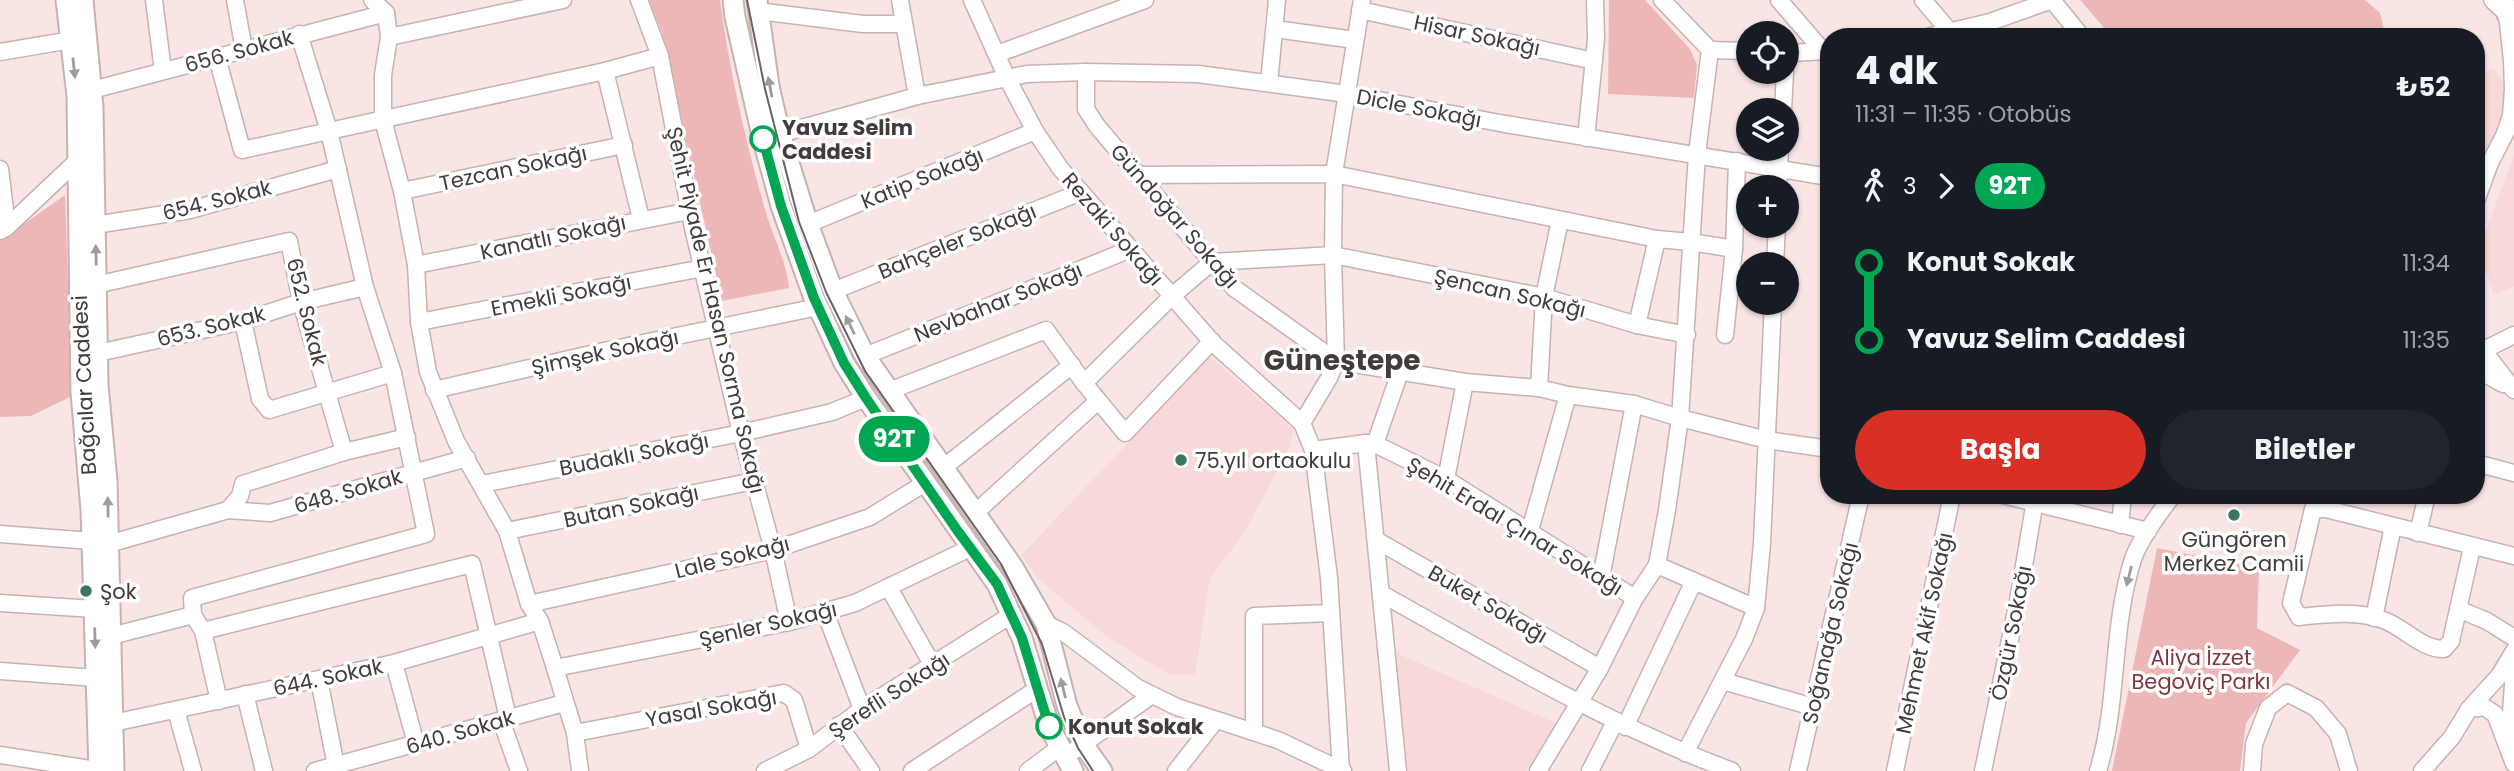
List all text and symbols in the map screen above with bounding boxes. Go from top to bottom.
street label: Hisar Sokağı [1411,7,1543,63]
map controls [1736,21,1799,315]
button: locate [1736,21,1799,84]
street label: 656. Sokak [181,23,297,79]
text: 4 dk [1855,44,1938,97]
one-way arrow [69,57,80,79]
text: ₺52 [2397,69,2450,105]
one-way arrow [764,76,775,98]
street label: Dicle Sokağı [1354,82,1484,134]
button: layers [1736,98,1799,161]
text: 11:31 – 11:35 · Otobüs [1855,98,2072,130]
place label: Yavuz Selim Caddesi [782,113,913,166]
street label: Şehit Piyade Er Hasan Sorma Sokağı [660,124,772,496]
marker: Yavuz Selim Caddesi [750,126,776,152]
street label: Gündoğar Sokağı [1104,137,1246,295]
street label: Tezcan Sokağı [437,138,589,198]
street label: Katip Sokağı [857,140,987,216]
street label: Rezaki Sokağı [1056,166,1170,292]
icon: walk [1855,167,1893,205]
icon: forward [1927,167,1965,205]
text: 92T [1989,169,2031,202]
text: 3 [1903,170,1917,202]
street label: 654. Sokak [159,172,275,228]
button: + [1736,175,1799,238]
street label: Bahçeler Sokağı [874,196,1040,286]
street label: Kanatlı Sokağı [478,207,628,267]
one-way arrow [90,244,102,266]
text: Konut Sokak [1907,244,2075,280]
text: 11:34 [2402,247,2450,279]
button: − [1736,252,1799,315]
street label: 652. Sokak [280,255,334,369]
street label: Nevbahar Sokağı [910,255,1086,349]
street label: Şencan Sokağı [1431,261,1589,325]
street label: Emekli Sokağı [488,267,634,323]
street label: Bağcılar Caddesi [65,294,103,476]
street label: 653. Sokak [154,299,268,353]
one-way arrow [845,315,856,335]
text: Yavuz Selim Caddesi [1907,321,2186,357]
street label: Şimşek Sokağı [529,322,681,382]
text: 11:35 [2402,324,2450,356]
district label: Güneştepe [1264,341,1420,380]
button: Başla [1855,410,2146,490]
button: Biletler [2160,410,2450,490]
line badge: 92T [854,416,934,462]
text: 92T [873,422,915,455]
street label: Budaklı Sokağı [557,425,711,483]
place label: 75.yıl ortaokulu [1195,446,1351,475]
street label: Şehit Erdal Çınar Sokağı [1401,450,1629,602]
marker: 75.yıl ortaokulu [1173,452,1189,468]
street label: 648. Sokak [290,462,406,520]
street label: Butan Sokağı [561,478,701,534]
one-way arrow [102,496,113,518]
marker: Güngören Merkez Camii [2226,507,2242,523]
place label: Güngören Merkez Camii [2164,525,2304,578]
street label: Lale Sokağı [672,529,792,585]
street label: Mehmet Akif Sokağı [1888,530,1960,736]
street label: Soğanağa Sokağı [1795,539,1865,727]
street label: Buket Sokağı [1423,558,1553,650]
street label: Özgür Sokağı [1984,563,2038,703]
one-way arrow [2123,565,2134,587]
place label: Şok [100,577,137,606]
marker: Şok [78,583,94,599]
street label: Şenler Sokağı [696,594,840,654]
one-way arrow [89,627,100,649]
park label: Aliya İzzet Begoviç Parkı [2132,643,2271,696]
street label: Şerefli Sokağı [823,645,955,745]
street label: 644. Sokak [271,651,386,703]
one-way arrow [1057,677,1067,698]
street label: Yasal Sokağı [643,682,779,734]
street label: 640. Sokak [402,703,518,761]
place label: Konut Sokak [1068,712,1204,741]
marker: Konut Sokak [1036,713,1062,739]

